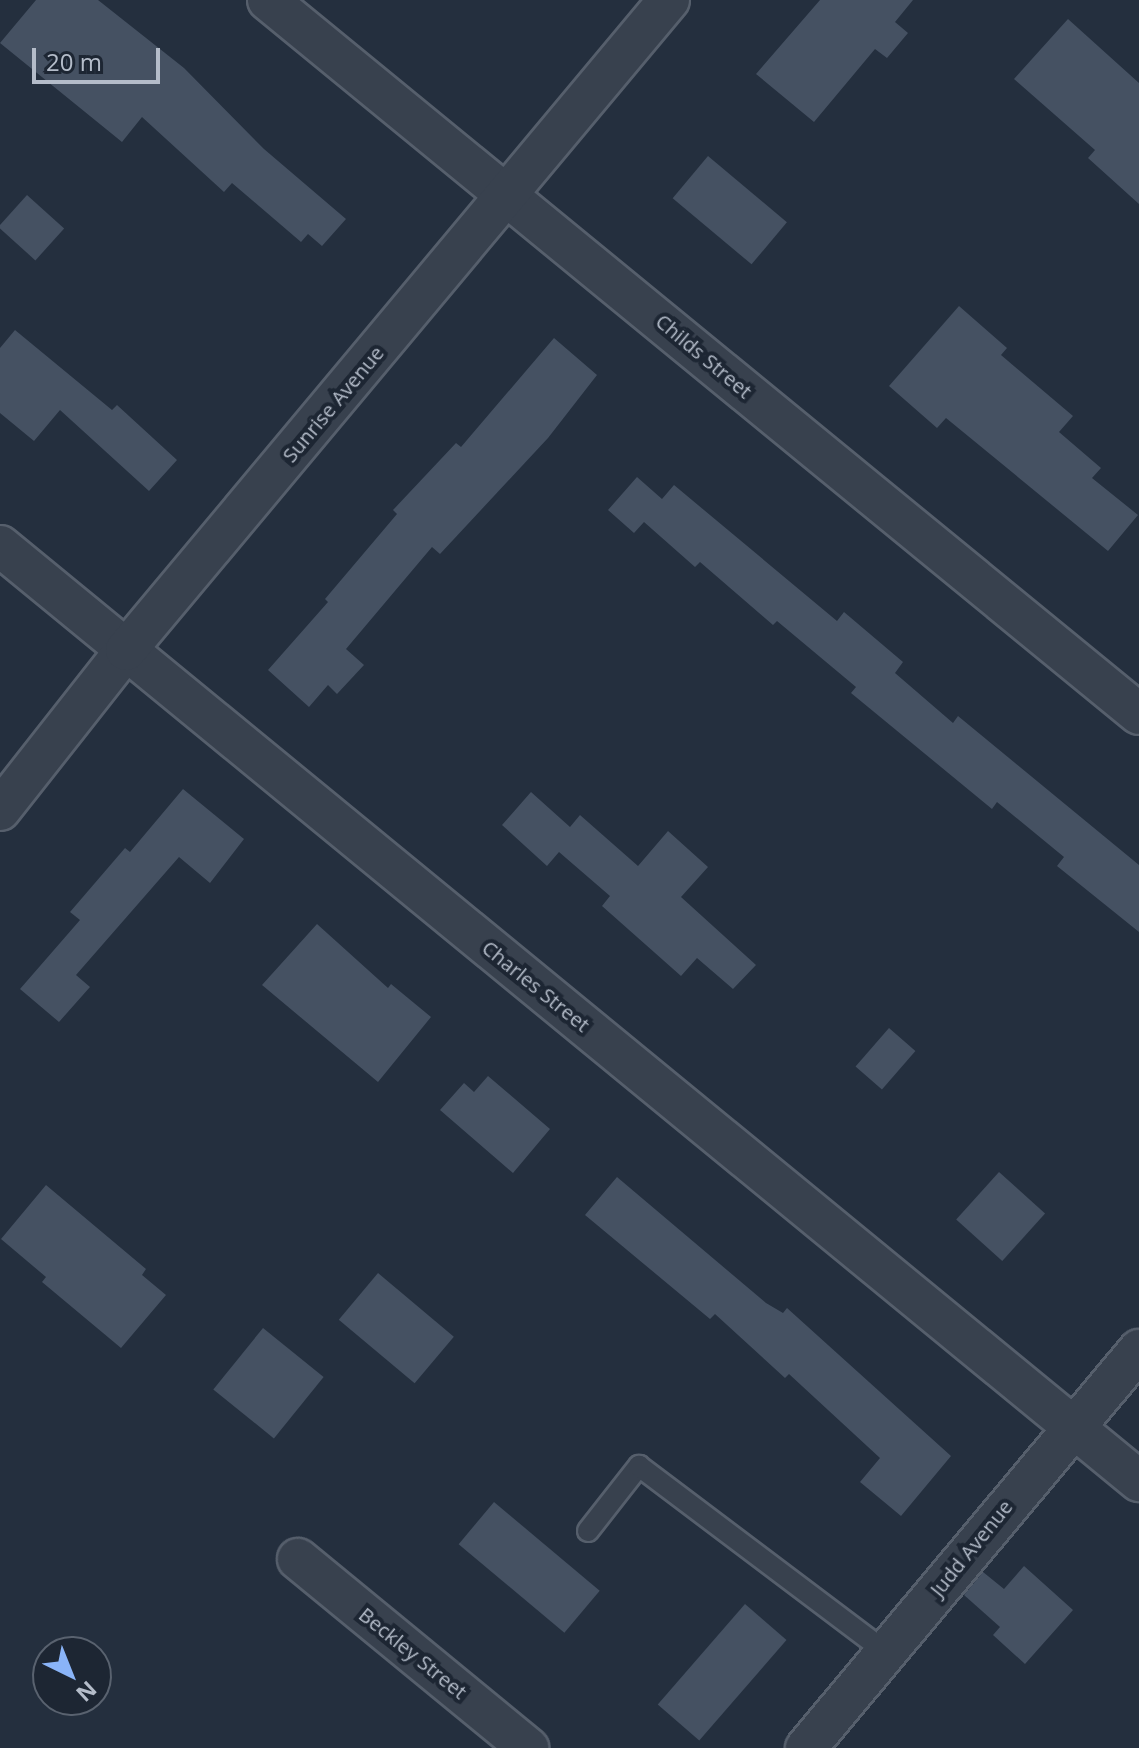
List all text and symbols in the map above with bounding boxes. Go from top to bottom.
scale bar [36,32,164,82]
text: 20 m [46,45,102,78]
street label: Childs Street [651,309,757,403]
street label: Sunrise Avenue [277,341,389,467]
street label: Charles Street [478,935,594,1037]
street label: Judd Avenue [925,1495,1017,1601]
street label: Beckley Street [354,1602,472,1704]
north arrow [32,1636,112,1716]
text: N [70,1675,104,1709]

